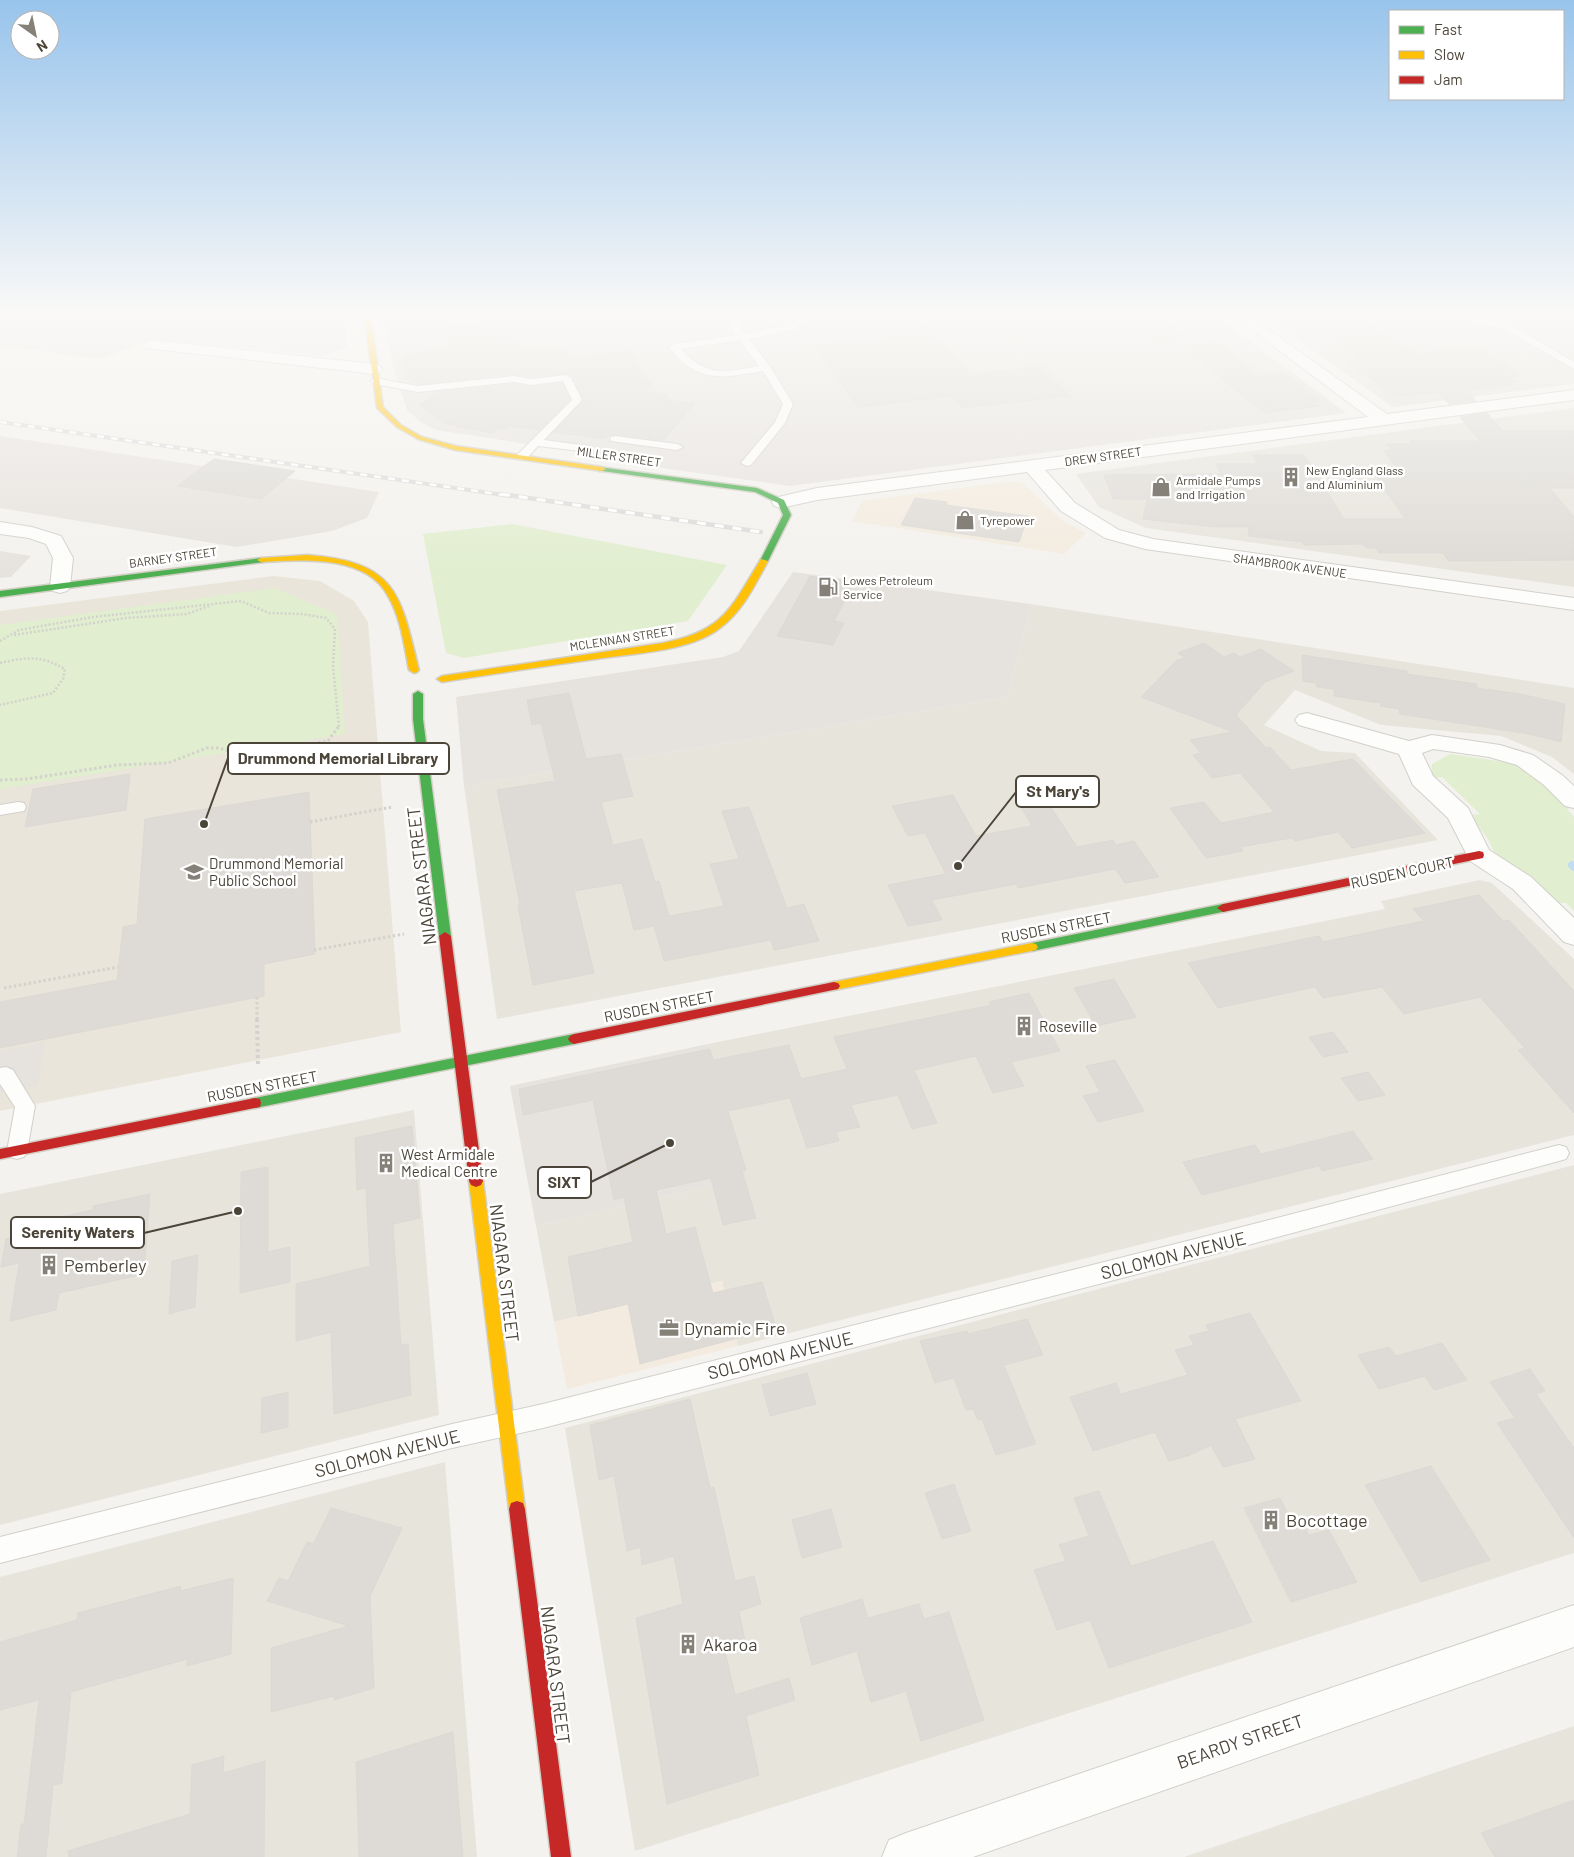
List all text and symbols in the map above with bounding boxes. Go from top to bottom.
north arrow [10,10,60,60]
legend [1389,10,1564,100]
text: Fast [1434,20,1462,38]
text: N [34,37,51,56]
text: Slow [1434,45,1465,63]
text: Jam [1434,70,1463,88]
street label: MILLER STREET [576,443,662,469]
street label: DREW STREET [1064,444,1142,468]
place label: New England Glass and Aluminium [1306,463,1404,491]
building icon: New England Glass and Aluminium [1280,466,1302,488]
place label: Armidale Pumps and Irrigation [1176,473,1261,501]
shop icon: Armidale Pumps and Irrigation [1150,476,1172,498]
shop icon: Tyrepower [954,509,976,531]
place label: Tyrepower [980,513,1035,527]
street label: BARNEY STREET [128,544,218,570]
street label: SHAMBROOK AVENUE [1232,550,1348,580]
place label: Lowes Petroleum Service [843,573,933,601]
fuel station icon: Lowes Petroleum Service [817,576,839,598]
street label: MCLENNAN STREET [569,623,676,653]
callout: Drummond Memorial Library [228,743,449,774]
text: Drummond Memorial Library [238,748,438,767]
callout: St Mary's [1016,776,1099,807]
text: St Mary's [1026,781,1090,800]
street label: NIAGARA STREET [402,806,440,946]
street label: RUSDEN COURT [1349,852,1455,892]
place label: Drummond Memorial Public School [209,854,343,889]
school or university icon: Drummond Memorial Public School [183,861,205,883]
street label: RUSDEN STREET [999,907,1113,947]
street label: RUSDEN STREET [602,986,716,1026]
building icon: Roseville [1013,1015,1035,1037]
place label: Roseville [1039,1017,1097,1035]
street label: RUSDEN STREET [205,1066,319,1106]
place label: West Armidale Medical Centre [401,1145,498,1180]
building icon: West Armidale Medical Centre [375,1152,397,1174]
callout: SIXT [538,1167,591,1198]
text: SIXT [547,1172,581,1191]
street label: NIAGARA STREET [486,1203,524,1343]
callout: Serenity Waters [11,1217,144,1248]
text: Serenity Waters [21,1222,135,1241]
street label: SOLOMON AVENUE [1098,1226,1248,1284]
building icon: Pemberley [38,1254,60,1276]
place label: Pemberley [64,1254,146,1276]
office icon: Dynamic Fire [658,1317,680,1339]
place label: Dynamic Fire [684,1317,786,1339]
street label: SOLOMON AVENUE [705,1326,855,1384]
street label: SOLOMON AVENUE [312,1424,462,1482]
building icon: Bocottage [1260,1509,1282,1531]
place label: Bocottage [1286,1509,1368,1531]
street label: NIAGARA STREET [537,1605,575,1745]
building icon: Akaroa [677,1633,699,1655]
place label: Akaroa [703,1633,757,1655]
street label: BEARDY STREET [1174,1709,1306,1773]

